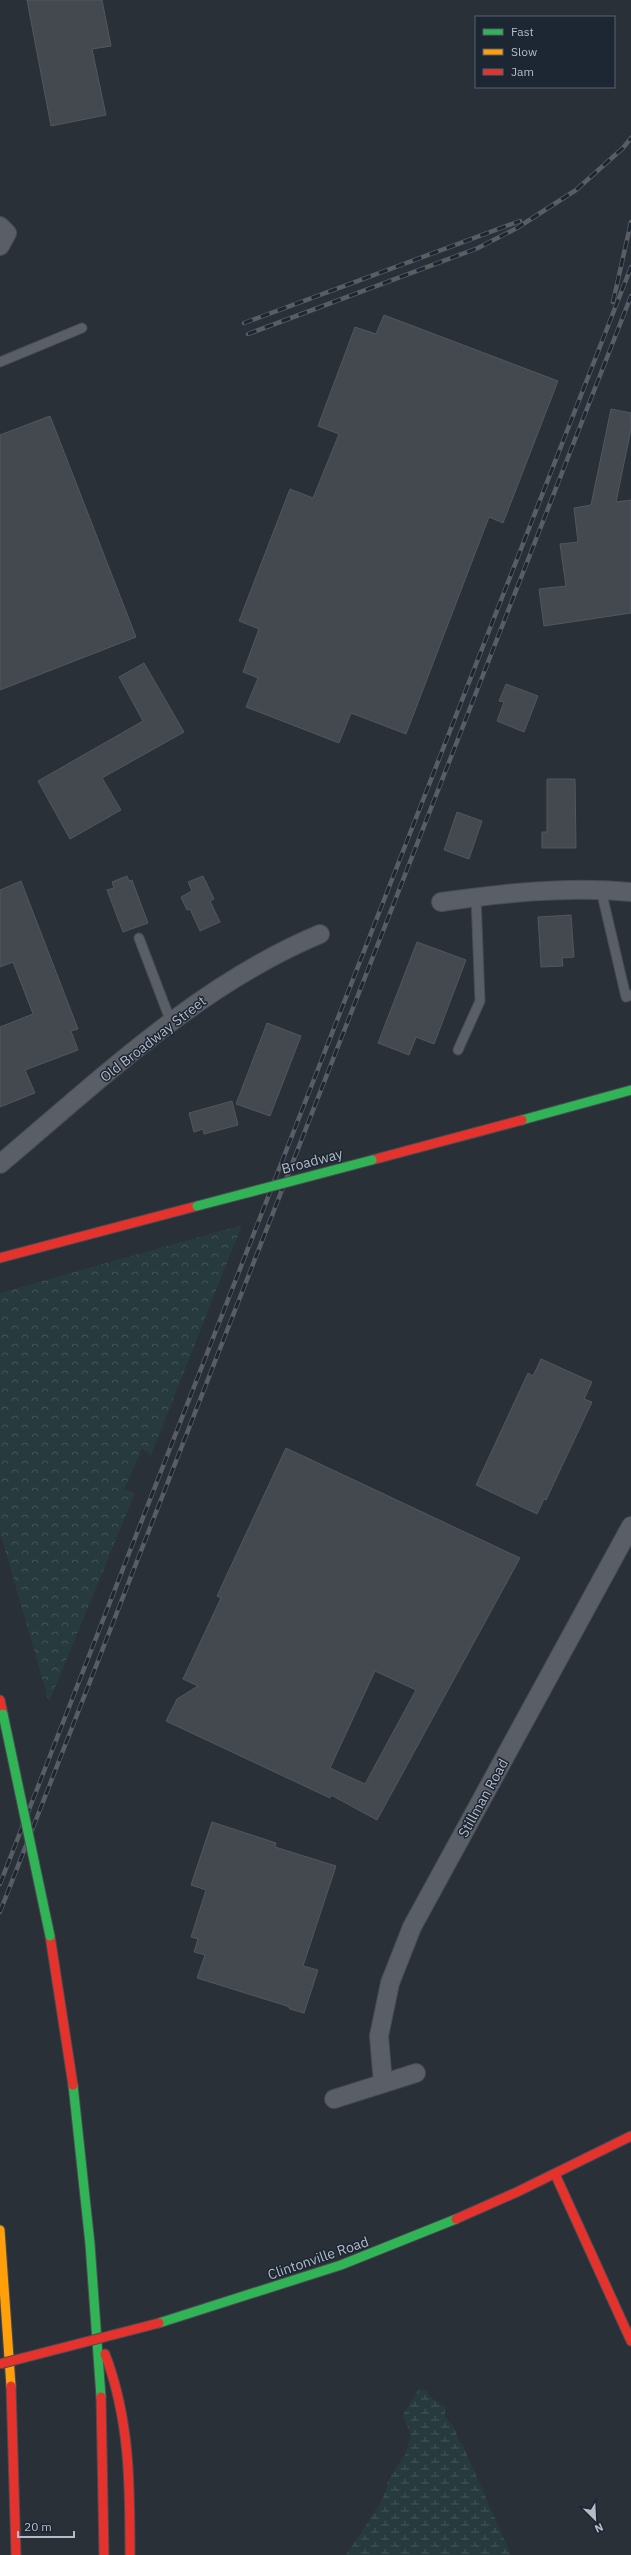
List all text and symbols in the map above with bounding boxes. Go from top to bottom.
legend [475,16,615,88]
text: Fast [511,24,534,39]
text: Slow [511,44,537,59]
text: Jam [511,64,534,79]
street label: Old Broadway Street [96,992,210,1086]
street label: Broadway [279,1144,345,1178]
street label: Stillman Road [454,1755,512,1841]
street label: Clintonville Road [265,2232,371,2284]
north arrow [575,2499,615,2539]
scale bar [18,2513,74,2539]
text: 20 m [24,2519,52,2534]
text: N [593,2520,606,2536]

